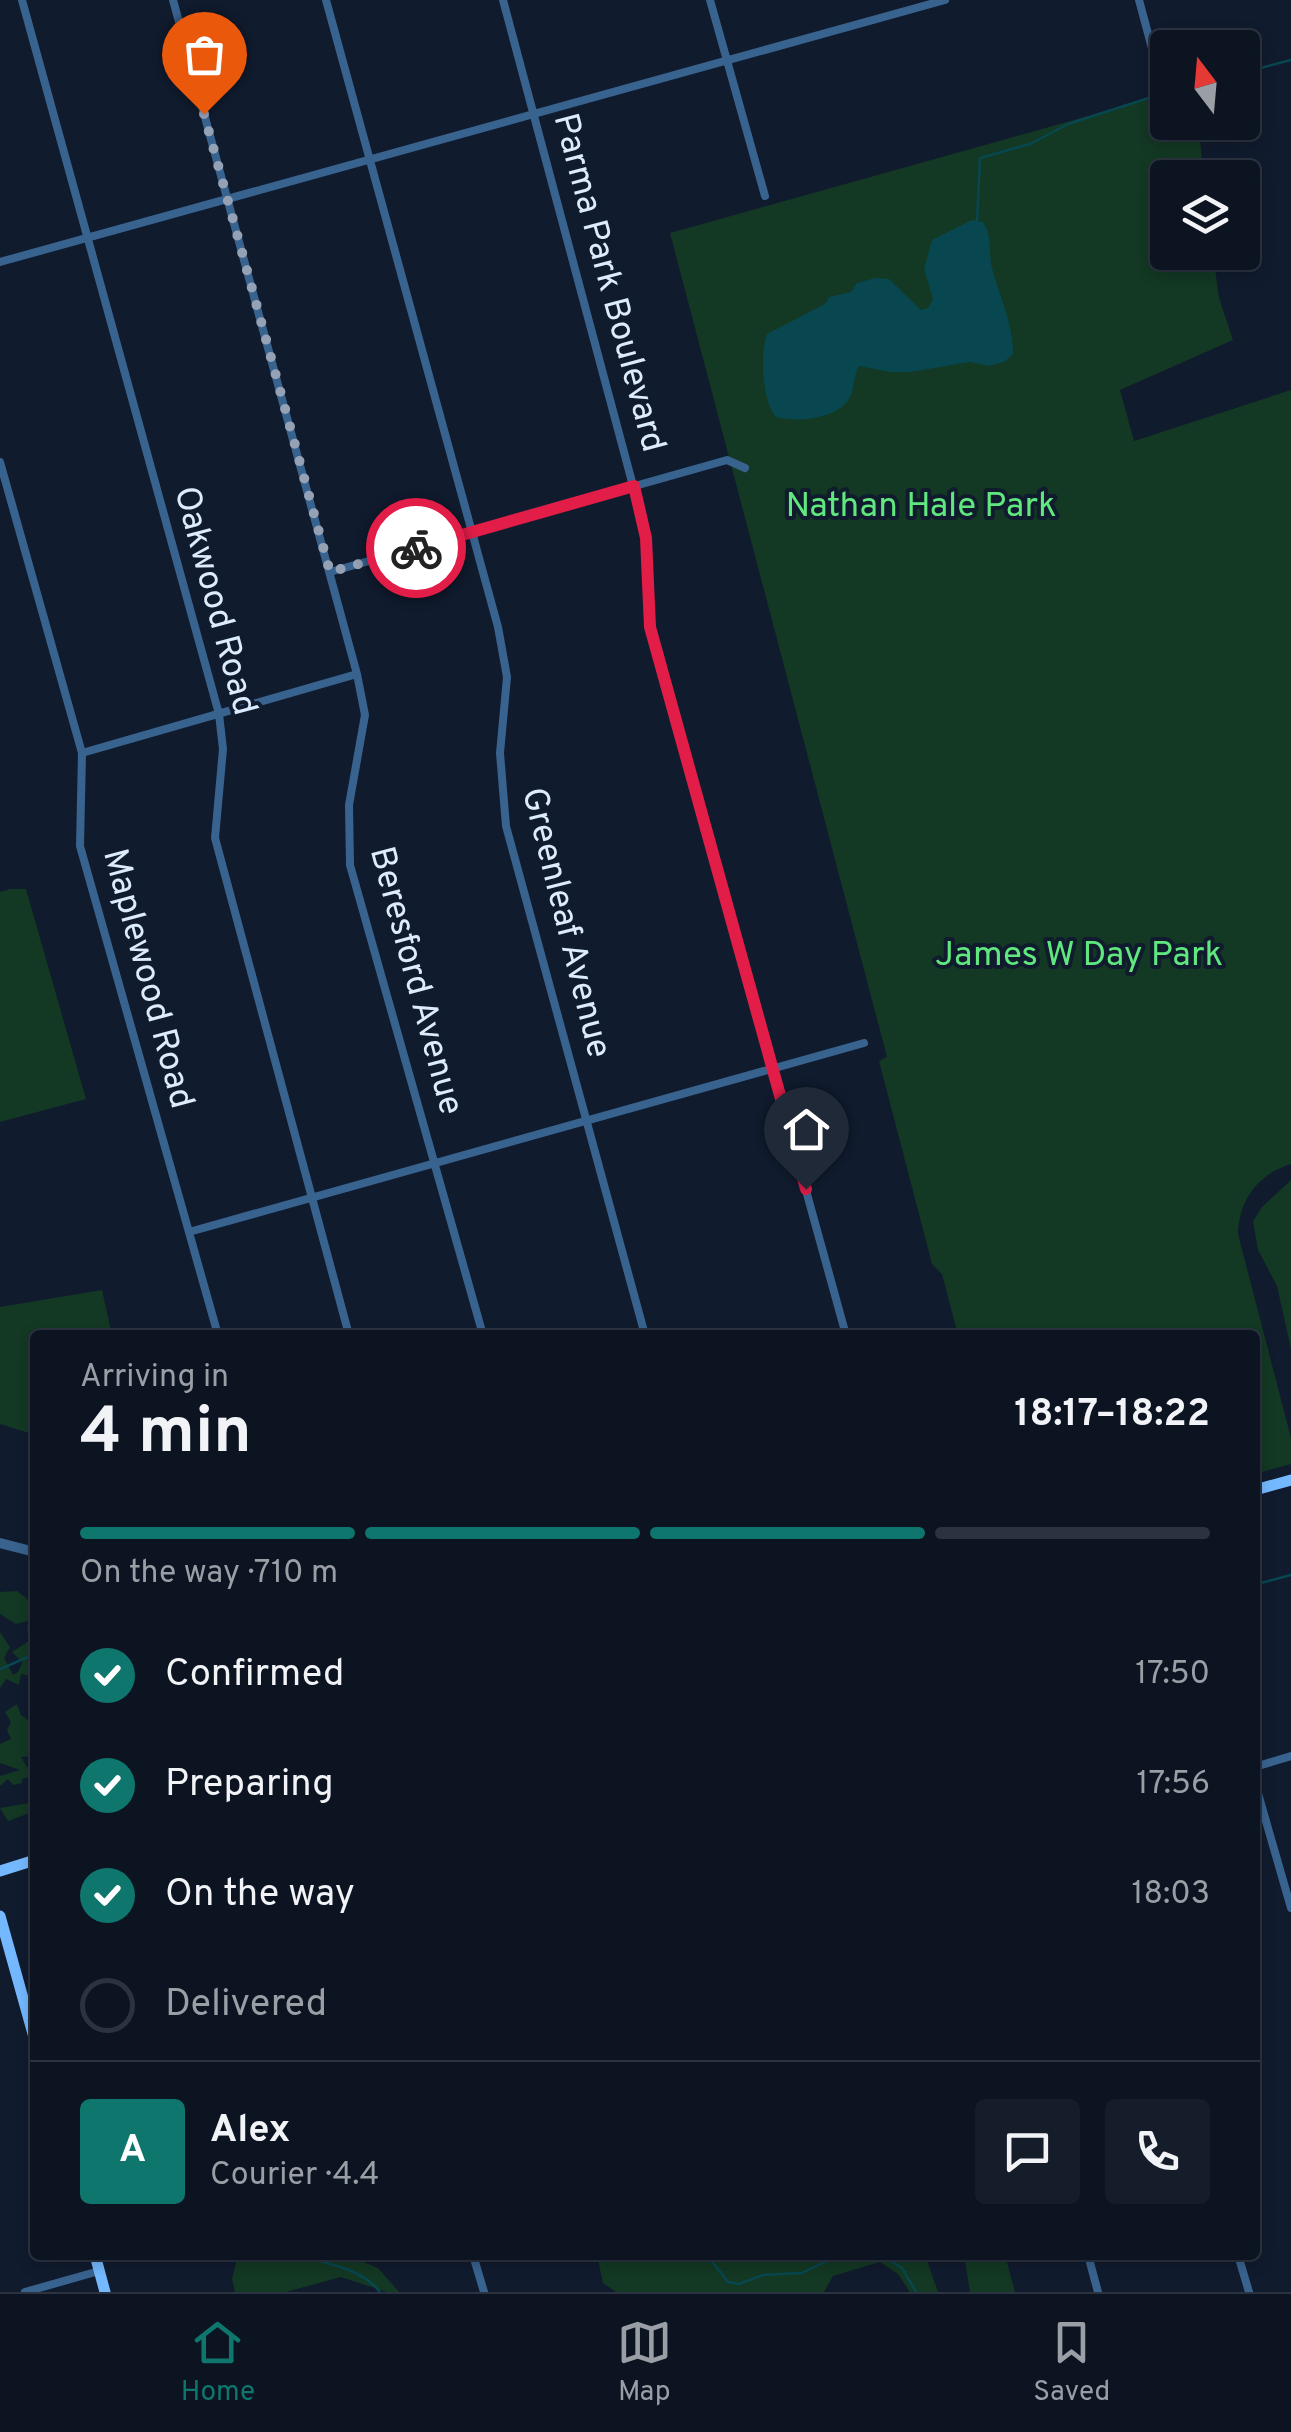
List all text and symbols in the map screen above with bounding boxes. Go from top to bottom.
pin [162,12,247,115]
icon: bag [177,27,232,82]
north arrow [1150,30,1260,140]
map controls [1150,30,1260,270]
street label: Parma Park Boulevard [542,109,674,457]
button: layers [1150,160,1260,270]
street label: Oakwood Road [162,482,266,720]
park label: Nathan Hale Park [785,485,1057,529]
courier [366,498,466,598]
icon: bike [389,521,444,576]
street label: Greenleaf Avenue [510,783,620,1063]
street label: Beresford Avenue [358,842,472,1120]
street label: Maplewood Road [91,844,203,1114]
park label: James W Day Park [935,934,1223,978]
pin [764,1087,849,1190]
icon: home [779,1102,834,1157]
text: Arriving in [80,1358,229,1398]
text: 18:17–18:22 [1014,1391,1210,1440]
text: 4 min [80,1394,252,1476]
text: On the way · 710 m [80,1554,338,1594]
icon: check [80,1648,135,1703]
text: Confirmed [165,1651,344,1700]
text: 17:50 [1135,1655,1210,1695]
icon: check [80,1758,135,1813]
text: Preparing [165,1761,334,1810]
text: 17:56 [1137,1765,1210,1805]
icon: check [80,1868,135,1923]
text: On the way [165,1871,355,1920]
text: 18:03 [1132,1875,1210,1915]
text: Delivered [165,1981,327,2030]
button: chat [975,2099,1080,2204]
button: phone [1105,2099,1210,2204]
text: Alex [210,2107,290,2156]
text: A [119,2127,146,2176]
text: Courier · 4.4 [210,2156,379,2196]
tab: Home [181,2315,255,2411]
tab: Map [617,2315,672,2411]
tab: Saved [1033,2315,1110,2411]

